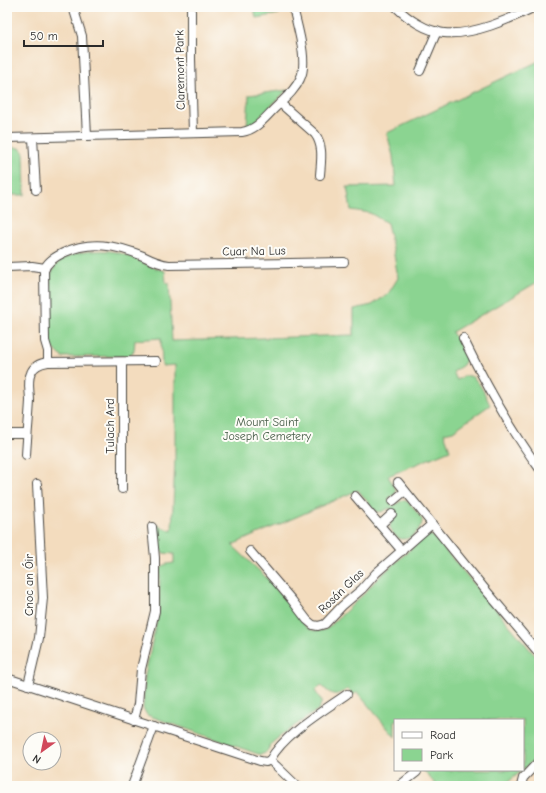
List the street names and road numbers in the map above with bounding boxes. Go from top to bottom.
street label: Claremont Park [172,30,188,110]
street label: Cuar Na Lus [222,243,286,259]
street label: Tulach Ard [103,398,117,454]
street label: Cnoc an Óir [22,554,36,616]
street label: Rosán Glas [315,566,367,616]

